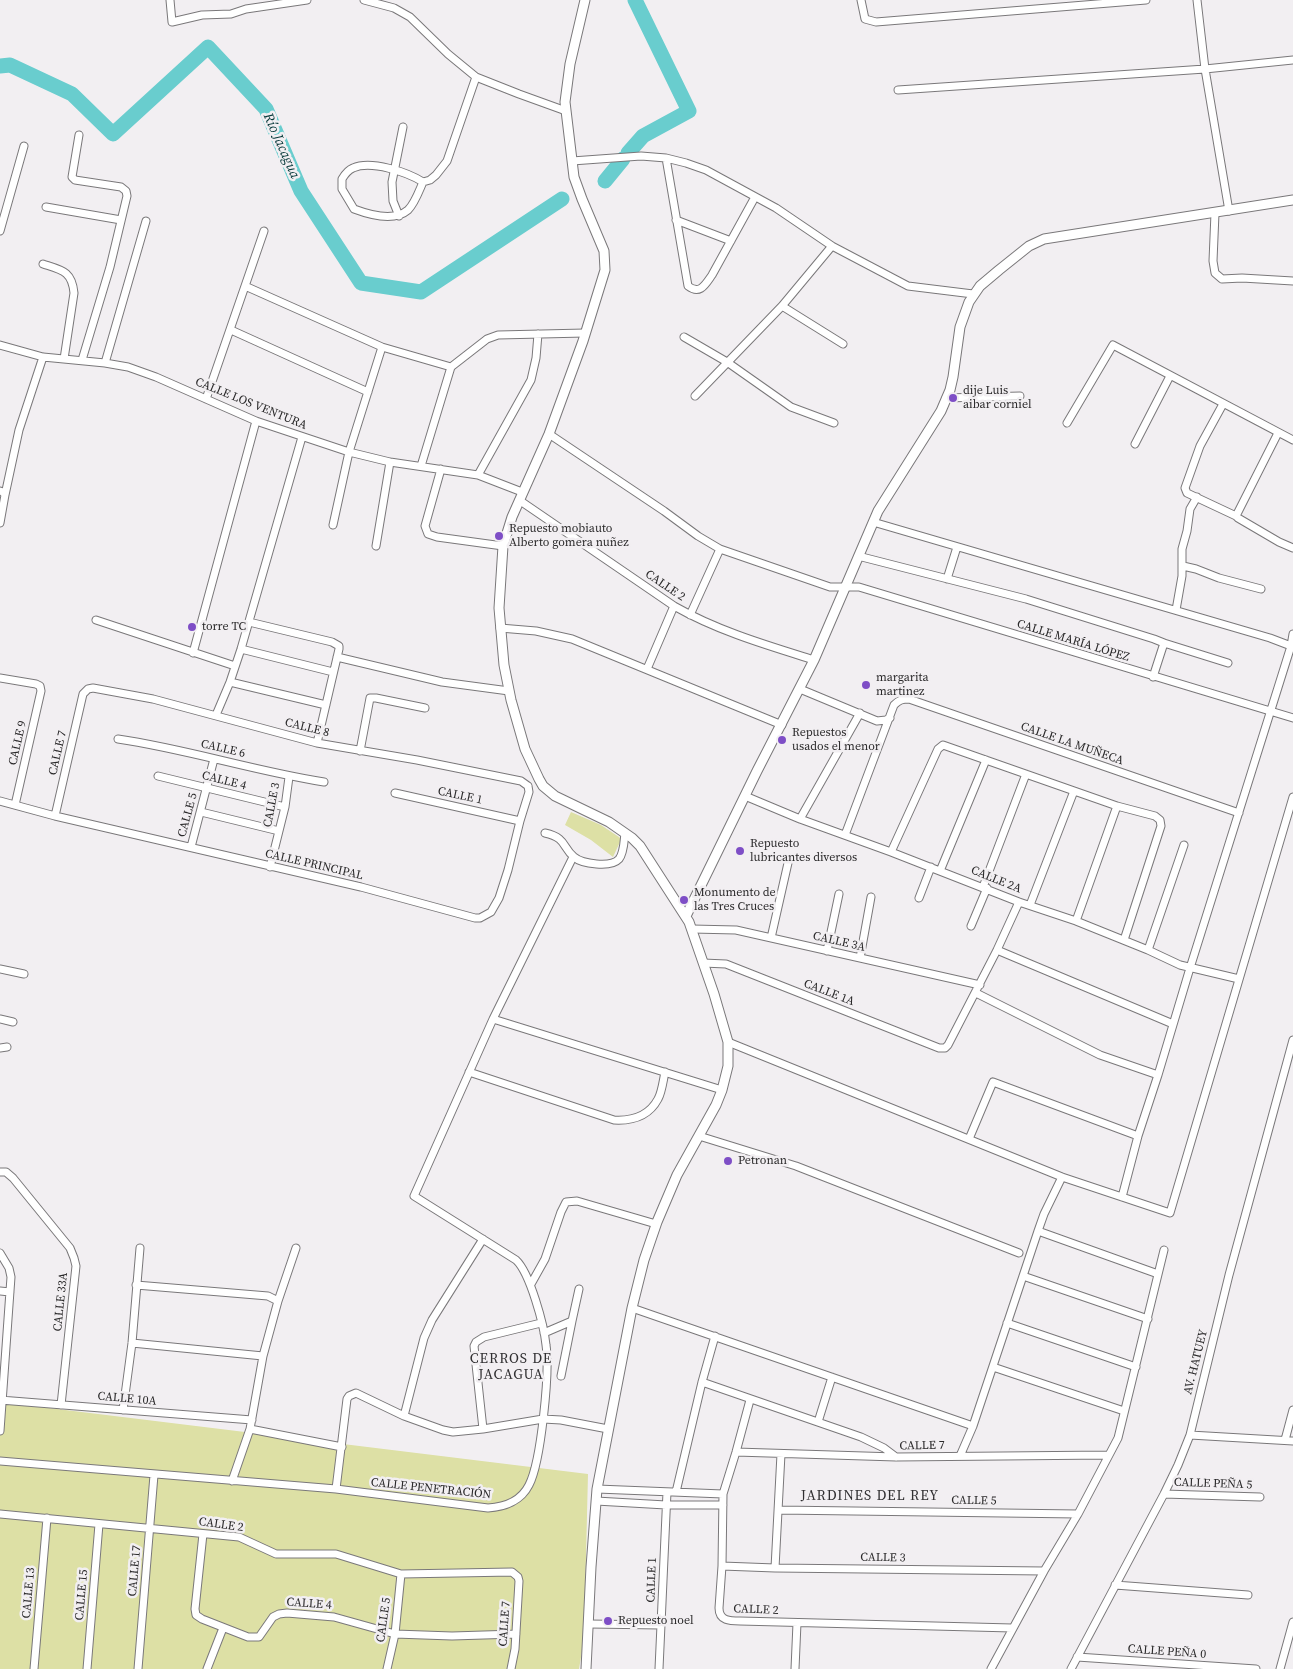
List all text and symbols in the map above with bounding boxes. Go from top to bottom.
water label: Río Jacagua [259,111,303,181]
street label: CALLE LOS VENTURA [193,375,309,433]
place label: dije Luis aibar corniel [963,384,1031,412]
marker: dije Luis aibar corniel [947,392,959,404]
place label: Repuesto mobiauto Alberto gomera nuñez [509,522,629,550]
marker: Repuesto mobiauto Alberto gomera nuñez [493,530,505,542]
street label: CALLE 2 [642,567,688,605]
street label: CALLE MARÍA LÓPEZ [1015,617,1131,665]
place label: torre TC [202,620,246,634]
marker: torre TC [186,621,198,633]
place label: margarita martinez [876,671,928,699]
marker: margarita martinez [860,679,872,691]
street label: CALLE 8 [283,716,331,740]
street label: CALLE 9 [6,719,30,767]
street label: CALLE LA MUÑECA [1019,720,1125,768]
place label: Repuestos usados el menor [792,726,880,754]
street label: CALLE 7 [46,729,70,777]
marker: Repuestos usados el menor [776,734,788,746]
street label: CALLE 6 [199,737,247,761]
street label: CALLE 4 [200,769,248,793]
street label: CALLE 3 [261,781,283,829]
street label: CALLE 1 [436,784,484,808]
street label: CALLE 5 [175,791,201,839]
place label: Repuesto lubricantes diversos [750,837,857,865]
marker: Repuesto lubricantes diversos [734,845,746,857]
street label: CALLE PRINCIPAL [263,847,365,883]
street label: CALLE 2A [969,863,1023,897]
place label: Monumento de las Tres Cruces [694,886,776,914]
marker: Monumento de las Tres Cruces [678,894,690,906]
street label: CALLE 3A [811,929,867,955]
street label: CALLE 1A [802,977,856,1009]
place label: Petronan [738,1154,787,1168]
marker: Petronan [722,1155,734,1167]
street label: CALLE 33A [51,1272,71,1332]
street label: AV. HATUEY [1181,1328,1211,1396]
district label: CERROS DE JACAGUA [469,1351,553,1384]
street label: CALLE 10A [97,1389,157,1409]
street label: CALLE 7 [899,1438,945,1454]
street label: CALLE PEÑA 5 [1173,1475,1253,1493]
street label: CALLE PENETRACIÓN [370,1476,492,1502]
district label: JARDINES DEL REY [799,1488,941,1504]
street label: CALLE 5 [951,1493,997,1509]
street label: CALLE 2 [198,1515,244,1535]
street label: CALLE 17 [126,1545,144,1597]
street label: CALLE 3 [860,1550,906,1566]
street label: CALLE 1 [644,1557,660,1603]
street label: CALLE 13 [20,1567,38,1619]
street label: CALLE 15 [73,1569,91,1621]
street label: CALLE 4 [286,1595,332,1613]
street label: CALLE 5 [374,1597,394,1643]
street label: CALLE 7 [496,1601,514,1647]
street label: CALLE 2 [733,1602,779,1618]
place label: Repuesto noel [618,1614,693,1628]
marker: Repuesto noel [602,1615,614,1627]
street label: CALLE PEÑA 0 [1127,1642,1207,1662]

